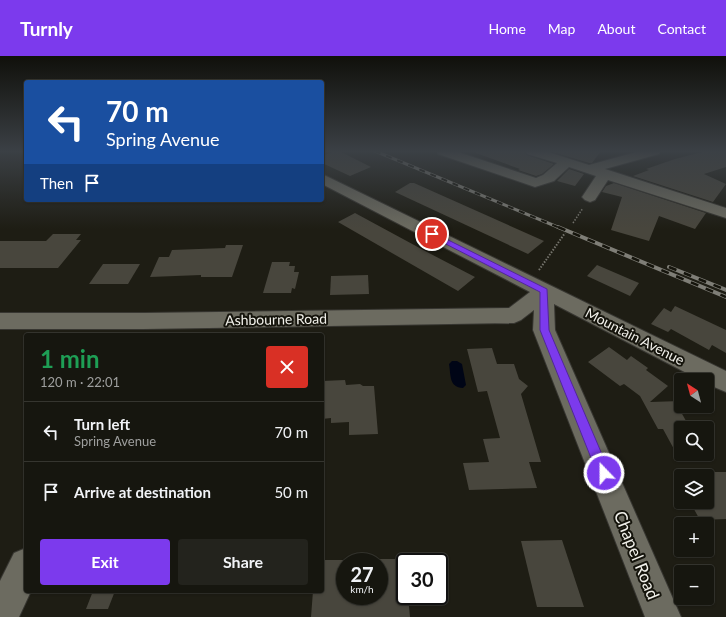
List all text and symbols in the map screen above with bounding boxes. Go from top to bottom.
text: Turnly [20,17,73,40]
text: Home [488,20,526,37]
text: Map [548,20,575,37]
text: About [597,20,635,37]
text: Contact [657,20,706,37]
text: 70 m [106,94,169,128]
icon: left [40,96,92,148]
text: Spring Avenue [106,128,220,150]
icon: arrive [81,172,103,194]
text: Then [40,174,73,192]
pin [415,217,449,251]
icon: arrive [421,223,443,245]
street label: Mountain Avenue [583,304,687,368]
street label: Ashbourne Road [225,310,327,328]
text: 1 min [40,344,100,373]
button: close [266,346,308,388]
north arrow [674,373,714,413]
map controls [674,373,714,605]
text: 120 m · 22:01 [40,374,120,390]
text: Turn left [74,415,130,433]
icon: left [40,421,62,443]
button: search [674,421,714,461]
text: 70 m [274,423,308,441]
text: Spring Avenue [74,433,156,449]
position arrow [583,452,625,494]
button: layers [674,469,714,509]
icon: arrive [40,481,62,503]
text: Arrive at destination [74,483,211,501]
text: 50 m [274,483,308,501]
street label: Chapel Road [610,508,664,602]
button: + [674,517,714,557]
button: Exit [40,539,170,585]
button: Share [178,539,308,585]
speed limit sign: 30 [396,553,448,605]
text: 27 [350,562,374,586]
button: − [674,565,714,605]
text: km/h [350,583,374,595]

